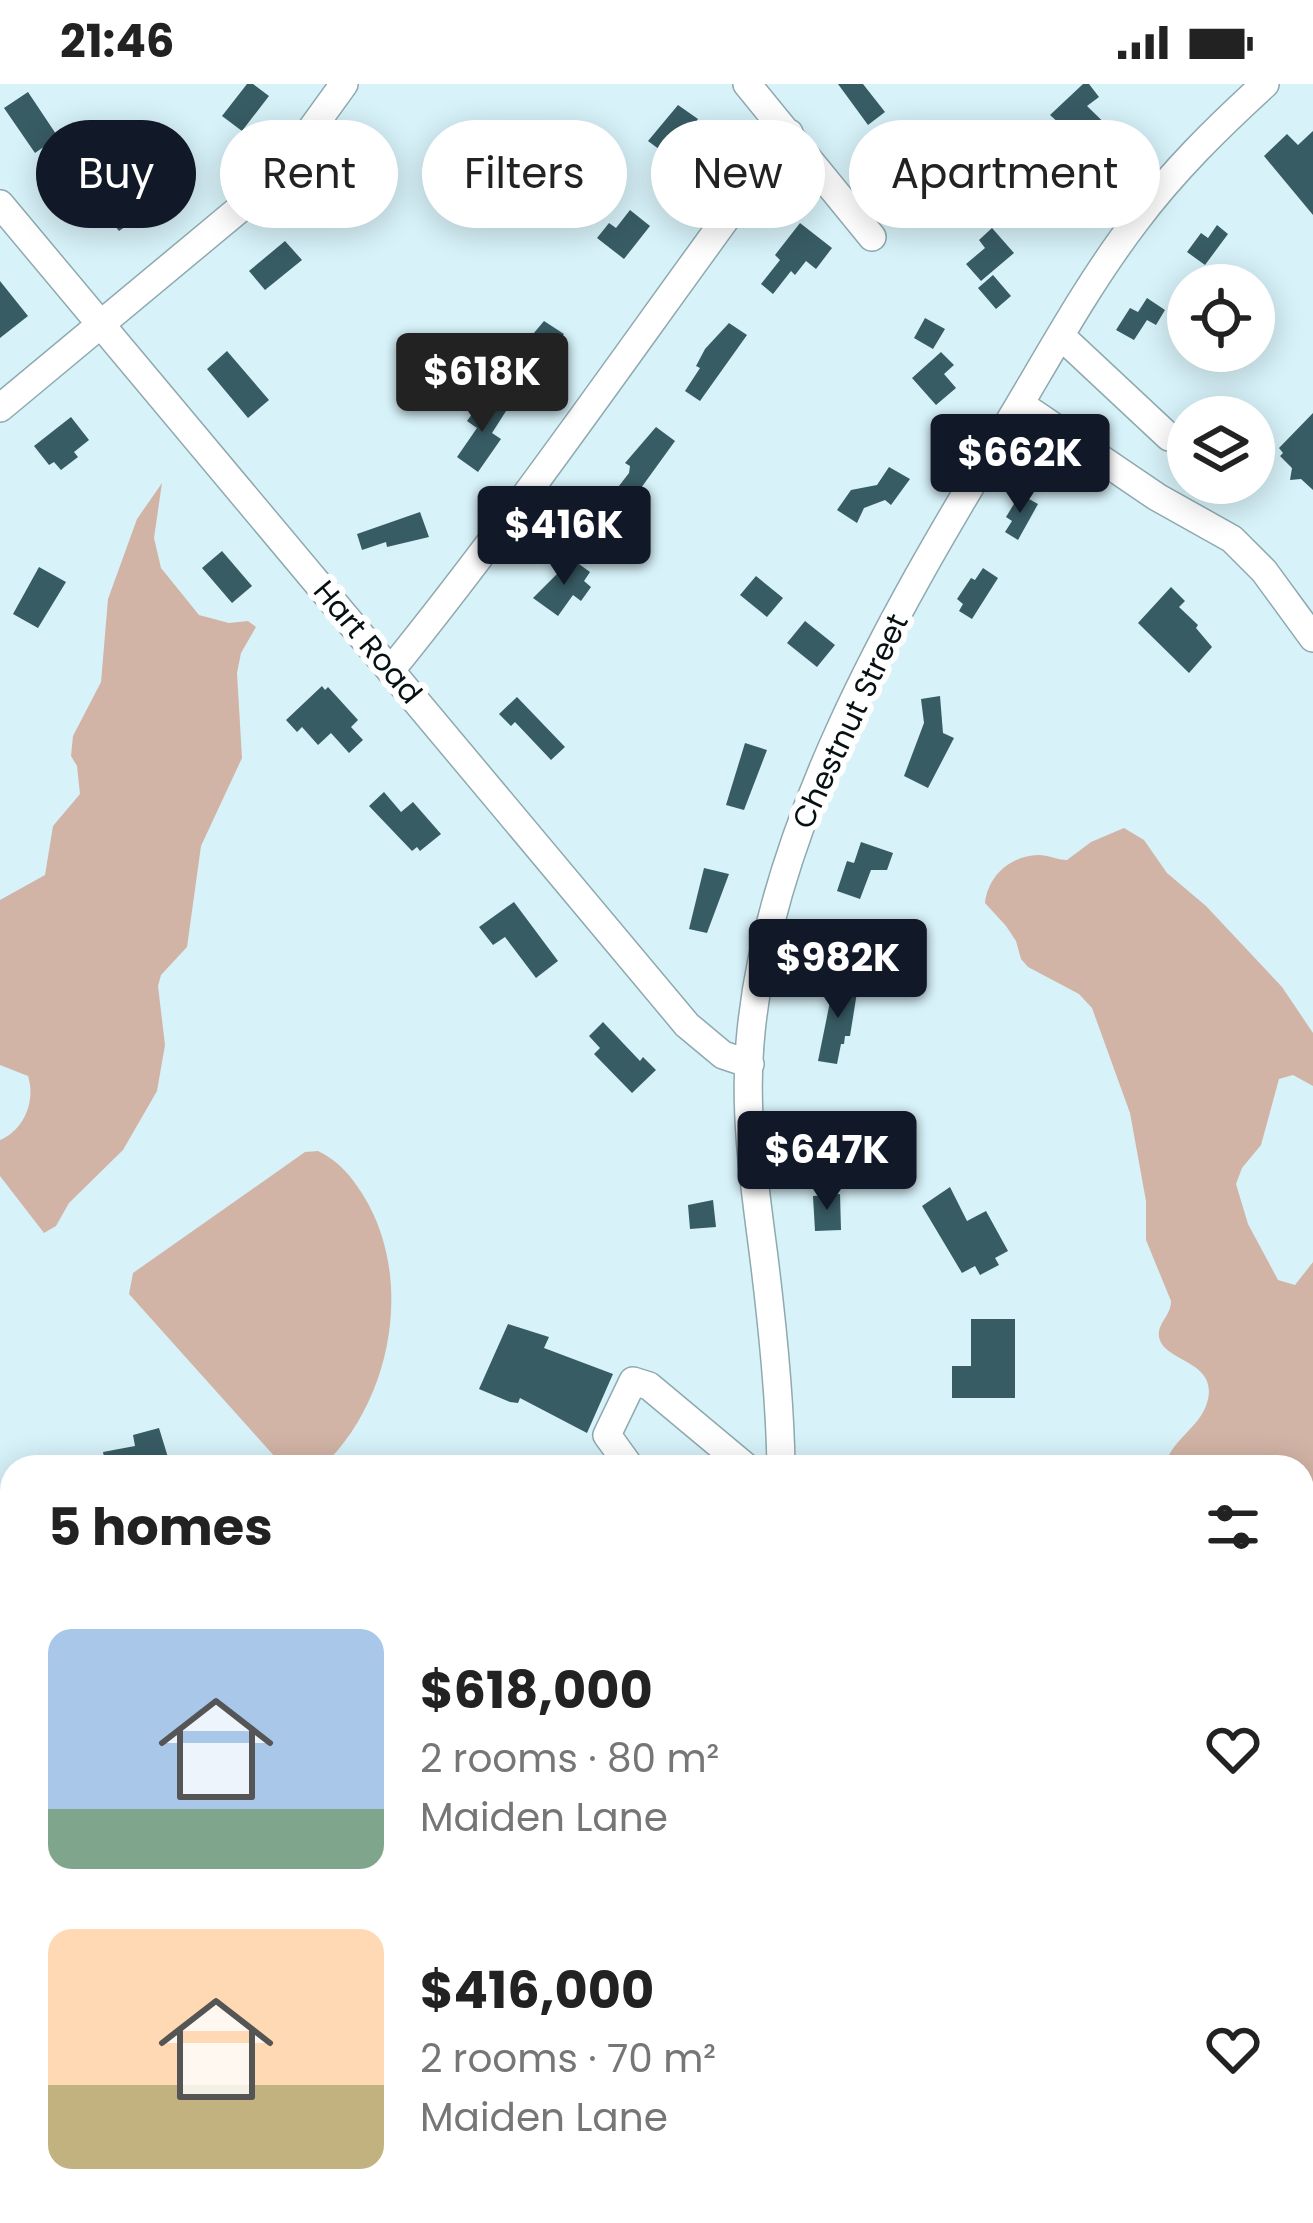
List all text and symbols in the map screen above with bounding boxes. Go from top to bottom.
text: 21:46 [60,10,175,73]
chip: Buy [36,120,196,228]
chip: Rent [220,120,398,228]
chip: Filters [422,120,627,228]
chip: New [651,120,825,228]
chip: Apartment [849,120,1160,228]
map controls [1167,264,1275,504]
button: locate [1167,264,1275,372]
pin: $618K [398,333,566,435]
text: $618K [423,344,541,399]
button: layers [1167,396,1275,504]
pin: $662K [936,414,1104,516]
text: $662K [958,425,1082,480]
pin: $416K [480,486,648,588]
text: $416K [505,497,623,552]
street label: Hart Road [304,571,432,713]
street label: Chestnut Street [781,606,919,836]
pin: $982K [754,919,922,1021]
text: $982K [776,930,900,985]
pin: $647K [743,1111,911,1213]
text: $647K [765,1122,889,1177]
text: 5 homes [48,1491,273,1563]
icon: filters [1200,1494,1266,1560]
text: $618,000 [420,1654,653,1726]
icon: home [144,1677,288,1821]
icon: heart [1200,1716,1266,1782]
text: 2 rooms · 80 m² [420,1731,719,1786]
text: Maiden Lane [420,1790,668,1845]
text: $416,000 [420,1954,654,2026]
icon: home [144,1977,288,2121]
icon: heart [1200,2016,1266,2082]
text: 2 rooms · 70 m² [420,2031,716,2086]
text: Maiden Lane [420,2090,668,2145]

